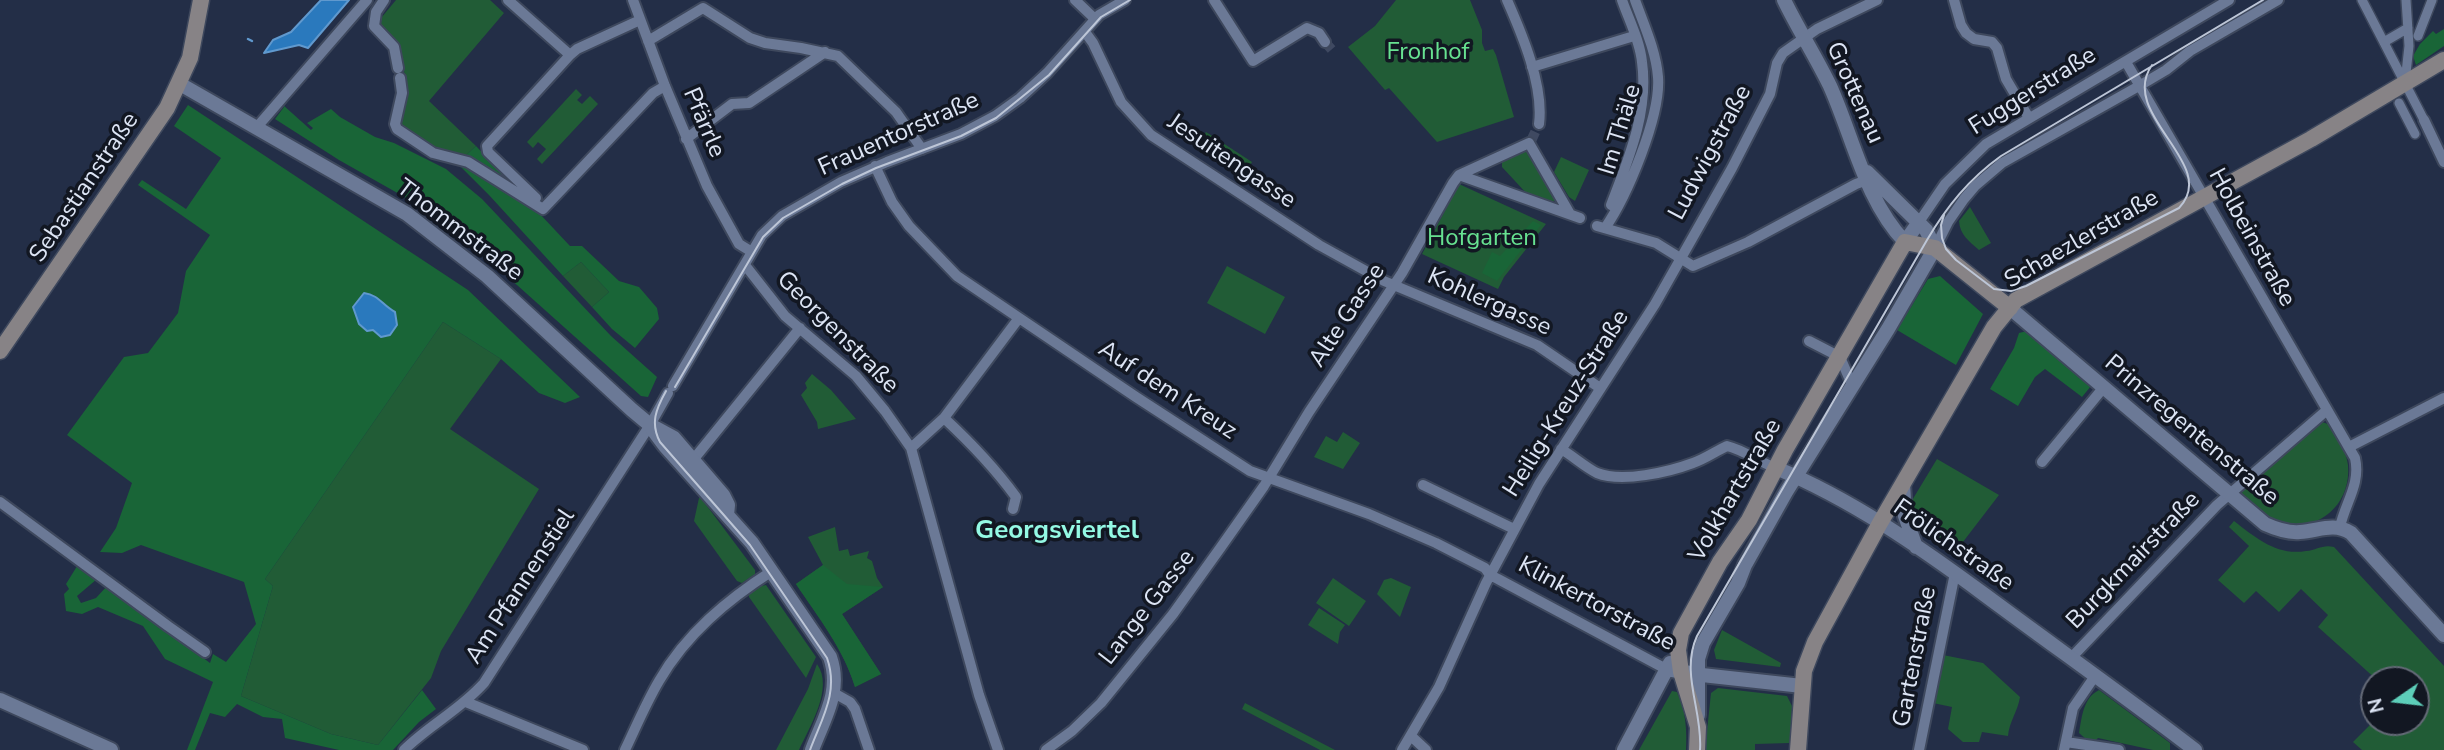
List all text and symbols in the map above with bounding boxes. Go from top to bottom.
street label: Grottenau [1819,38,1889,148]
park label: Fronhof [1386,39,1470,67]
street label: Fuggerstraße [1964,42,2102,142]
street label: Im Thäle [1594,81,1648,179]
street label: Ludwigstraße [1663,81,1759,225]
street label: Pfärrle [676,84,730,162]
street label: Frauentorstraße [814,87,984,183]
street label: Sebastianstraße [24,108,146,268]
street label: Jesuitengasse [1161,109,1301,215]
street label: Holbeinstraße [2201,164,2301,312]
street label: Thommstraße [390,174,528,288]
street label: Schaezlerstraße [2000,184,2164,296]
park label: Hofgarten [1427,225,1537,253]
street label: Alte Gasse [1304,259,1392,373]
street label: Kohlergasse [1423,263,1555,343]
street label: Georgenstraße [770,266,904,400]
street label: Heilig-Kreuz-Straße [1498,305,1636,503]
street label: Auf dem Kreuz [1092,336,1242,446]
street label: Prinzregentenstraße [2098,350,2284,512]
street label: Volkhartstraße [1684,414,1788,568]
street label: Burgkmairstraße [2061,486,2207,636]
street label: Frölichstraße [1887,494,2019,598]
street label: Am Pfannenstiel [460,504,582,670]
district label: Georgsviertel [975,516,1139,548]
street label: Lange Gasse [1094,545,1202,671]
street label: Klinkertorstraße [1513,552,1679,658]
street label: Gartenstraße [1888,584,1944,730]
north arrow [2360,666,2430,736]
text: N [2362,696,2391,716]

